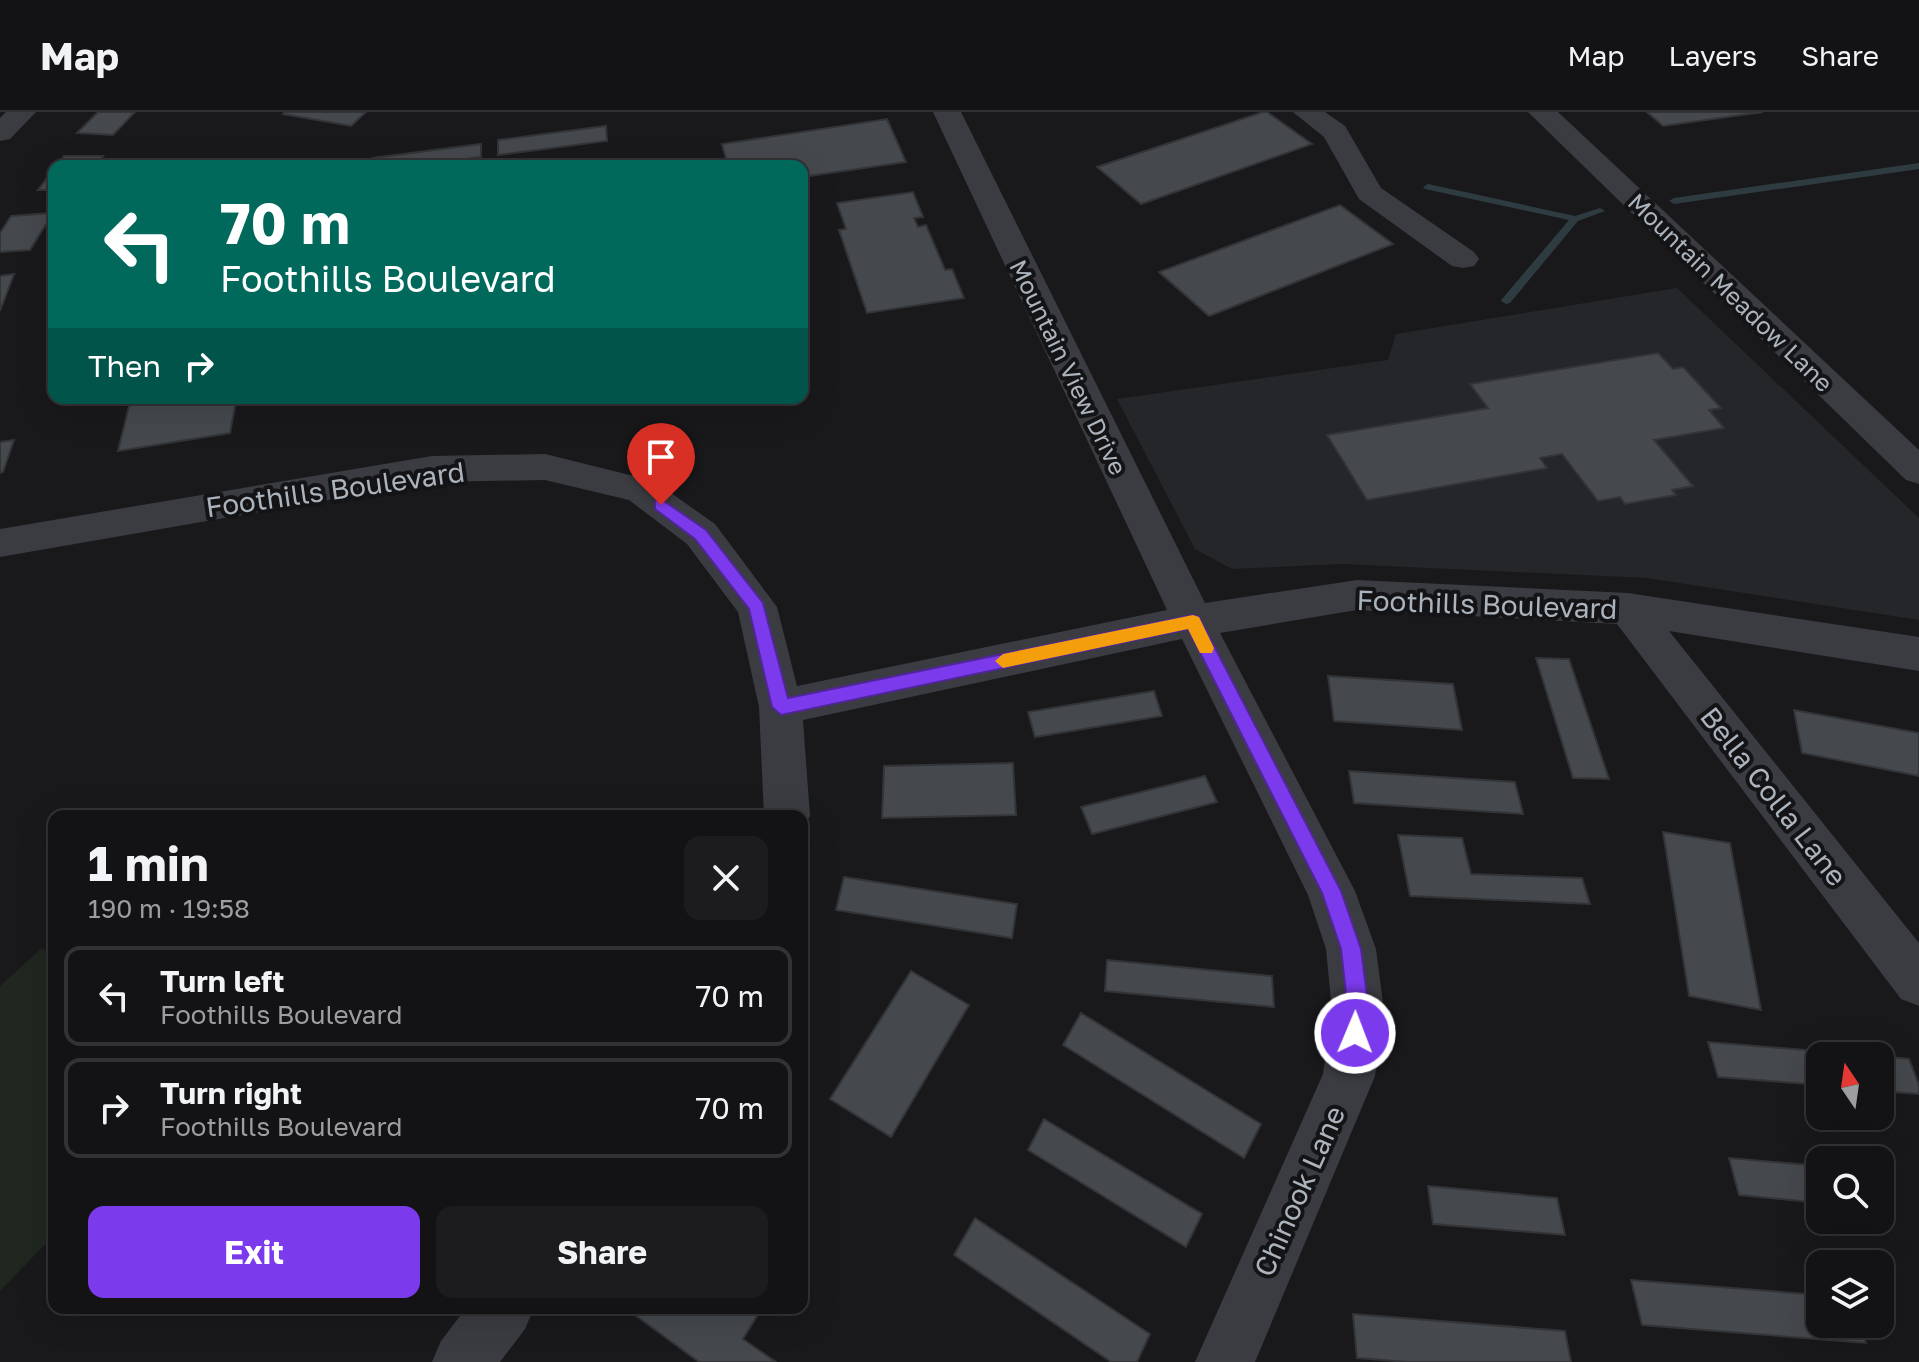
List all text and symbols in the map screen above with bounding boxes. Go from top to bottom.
text: Map [40,33,119,78]
text: Map [1567,39,1625,72]
text: Layers [1669,39,1757,72]
text: Share [1801,39,1879,72]
street label: Mountain Meadow Lane [1623,187,1839,397]
text: 70 m [220,189,350,256]
icon: left [88,192,192,296]
street label: Mountain View Drive [1004,255,1134,479]
text: Foothills Boulevard [220,257,556,300]
icon: right [177,344,221,388]
text: Then [88,348,161,384]
pin [627,423,695,505]
icon: arrive [639,435,683,479]
street label: Foothills Boulevard [203,454,467,524]
street label: Foothills Boulevard [1356,583,1618,625]
street label: Bella Colla Lane [1694,700,1854,892]
text: 1 min [88,834,209,892]
button: close [684,836,768,920]
text: 190 m · 19:58 [88,893,250,924]
text: Turn left [160,963,285,999]
icon: left [92,974,136,1018]
text: 70 m [695,978,764,1014]
position arrow [1313,991,1397,1075]
text: Foothills Boulevard [160,999,402,1030]
north arrow [1806,1042,1894,1130]
map controls [1806,1042,1894,1338]
text: Turn right [160,1075,302,1111]
icon: right [92,1086,136,1130]
text: 70 m [695,1090,764,1126]
street label: Chinook Lane [1247,1101,1351,1281]
text: Foothills Boulevard [160,1111,402,1142]
button: search [1806,1146,1894,1234]
button: Exit [88,1206,420,1298]
button: Share [436,1206,768,1298]
button: layers [1806,1250,1894,1338]

